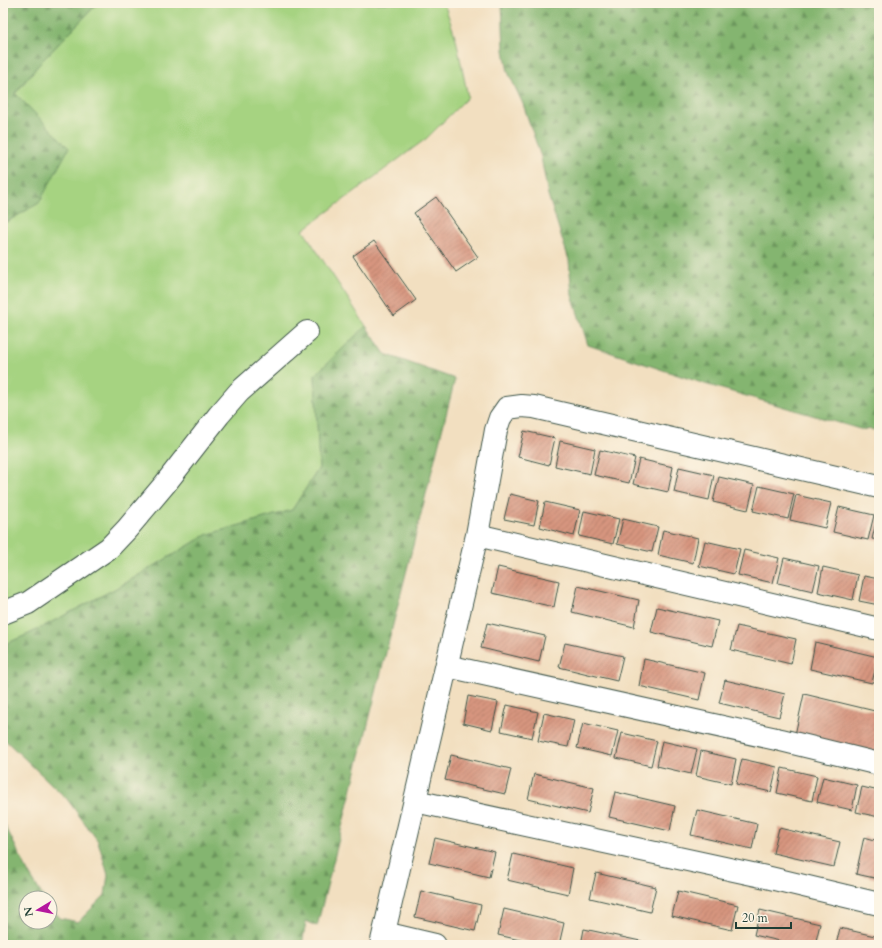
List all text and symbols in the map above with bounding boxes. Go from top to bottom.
north arrow [18,890,58,930]
scale bar [736,904,791,930]
text: N [20,905,37,918]
text: 20 m [742,910,769,926]

